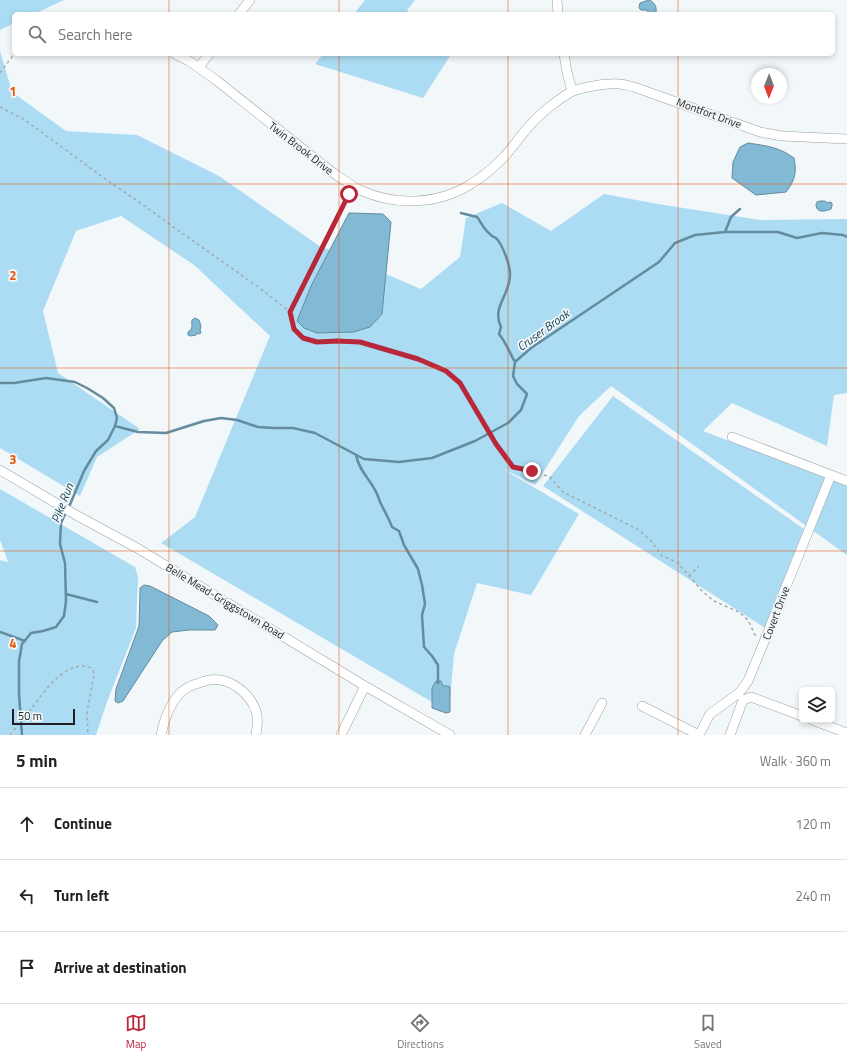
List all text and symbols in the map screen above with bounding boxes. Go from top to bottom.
search box [12,12,835,56]
icon: search [26,23,48,45]
text: Search here [58,23,132,46]
north arrow [751,68,787,104]
text: 1 [9,81,17,101]
street label: Montfort Drive [674,94,744,132]
street label: Twin Brook Drive [265,118,337,179]
route start [340,185,358,203]
text: 2 [9,265,17,285]
water label: Cruser Brook [513,304,574,356]
text: 3 [9,449,17,469]
route end [523,462,541,480]
water label: Pike Run [46,479,79,526]
street label: Belle Mead-Griggstown Road [163,559,287,643]
street label: Covert Drive [758,583,794,642]
text: 4 [9,633,17,653]
map controls [799,687,835,723]
button: layers [799,687,835,723]
scale bar [12,707,75,726]
text: 50 m [18,708,42,724]
text: 5 min [16,748,57,774]
text: Walk · 360 m [760,751,831,771]
text: Continue [54,812,112,835]
icon: ahead [16,813,38,835]
text: 120 m [795,814,831,834]
text: Turn left [54,884,109,907]
icon: left [16,885,38,907]
text: 240 m [795,886,831,906]
text: Arrive at destination [54,956,187,979]
icon: arrive [16,957,38,979]
tab: Map [125,1012,147,1052]
tab: Directions [397,1012,444,1052]
tab: Saved [694,1012,722,1052]

